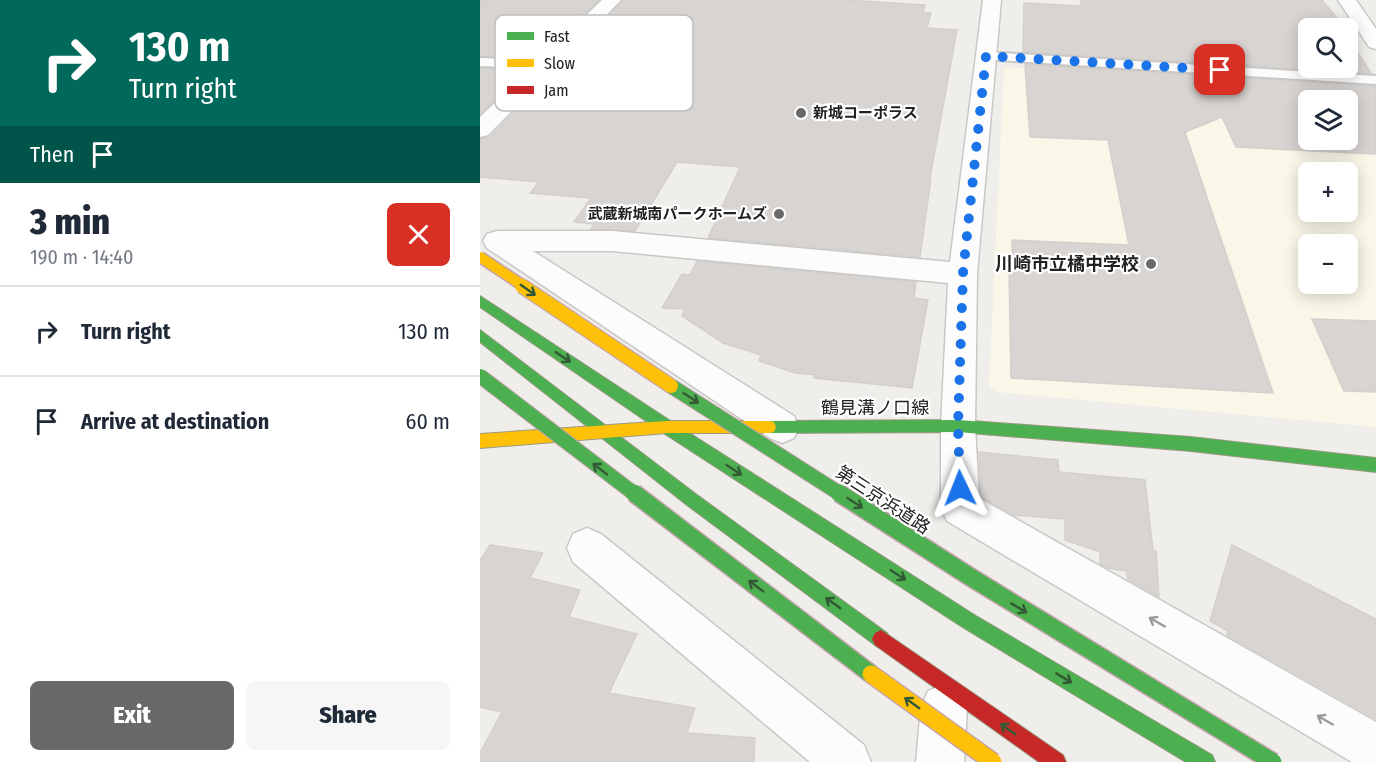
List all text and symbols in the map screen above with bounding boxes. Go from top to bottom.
legend [495,15,693,111]
map controls [1298,18,1358,294]
button: search [1298,18,1358,78]
text: 130 m [129,22,230,72]
icon: right [30,24,108,102]
text: Fast [544,27,571,46]
pin [1194,44,1245,95]
icon: arrive [1203,53,1236,86]
text: Slow [544,54,575,73]
text: Turn right [129,73,237,105]
text: Jam [544,81,569,100]
button: layers [1298,90,1358,150]
place label: 新城コーポラス [813,104,918,122]
marker: 新城コーポラス [794,106,808,120]
icon: arrive [86,138,119,171]
text: Then [30,141,74,168]
button: + [1298,162,1358,222]
text: 3 min [30,200,110,244]
button: close [387,203,450,266]
place label: 武蔵新城南パークホームズ [587,205,767,223]
marker: 武蔵新城南パークホームズ [772,207,786,221]
button: − [1298,234,1358,294]
text: 190 m · 14:40 [30,245,133,269]
place label: 川崎市立橘中学校 [995,253,1139,275]
marker: 川崎市立橘中学校 [1144,257,1158,271]
one-way arrow [519,284,536,296]
icon: right [30,315,63,348]
text: Turn right [81,318,170,345]
text: 130 m [398,318,450,345]
one-way arrow [555,351,571,363]
one-way arrow [682,392,698,404]
street label: 鶴見溝ノ口線 [821,397,929,419]
icon: arrive [30,405,63,438]
text: Arrive at destination [81,408,269,435]
text: 60 m [406,408,450,435]
position arrow [928,456,992,520]
street label: 第三京浜道路 [832,461,934,539]
one-way arrow [592,463,608,476]
one-way arrow [725,464,742,476]
one-way arrow [846,497,863,510]
one-way arrow [889,570,906,582]
one-way arrow [748,580,764,593]
one-way arrow [825,597,841,609]
one-way arrow [1010,602,1027,614]
one-way arrow [1149,616,1166,628]
one-way arrow [1055,672,1072,684]
button: Exit [30,681,234,750]
button: Share [246,681,450,750]
one-way arrow [904,697,920,710]
one-way arrow [1317,714,1334,726]
one-way arrow [1001,723,1017,735]

